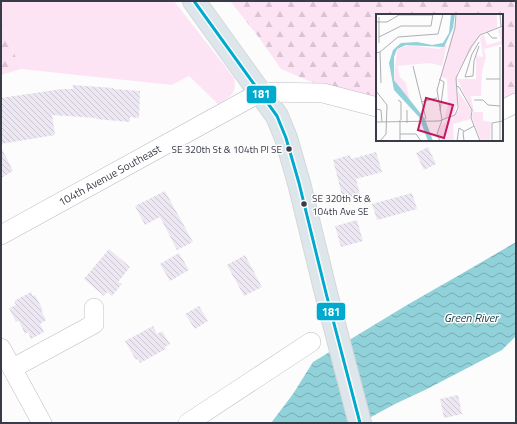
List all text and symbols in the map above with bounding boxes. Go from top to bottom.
inset map [376,14,503,141]
line badge: 181 [246,85,277,104]
text: 181 [252,86,270,102]
street label: 104th Avenue Southeast [55,140,164,210]
place label: SE 320th St & 104th Pl SE [172,142,282,157]
marker: SE 320th St & 104th Pl SE [284,144,294,154]
place label: SE 320th St & 104th Ave SE [312,191,371,219]
marker: SE 320th St & 104th Ave SE [299,199,309,209]
line badge: 181 [316,302,346,321]
text: 181 [322,304,340,320]
water label: Green River [444,308,500,327]

